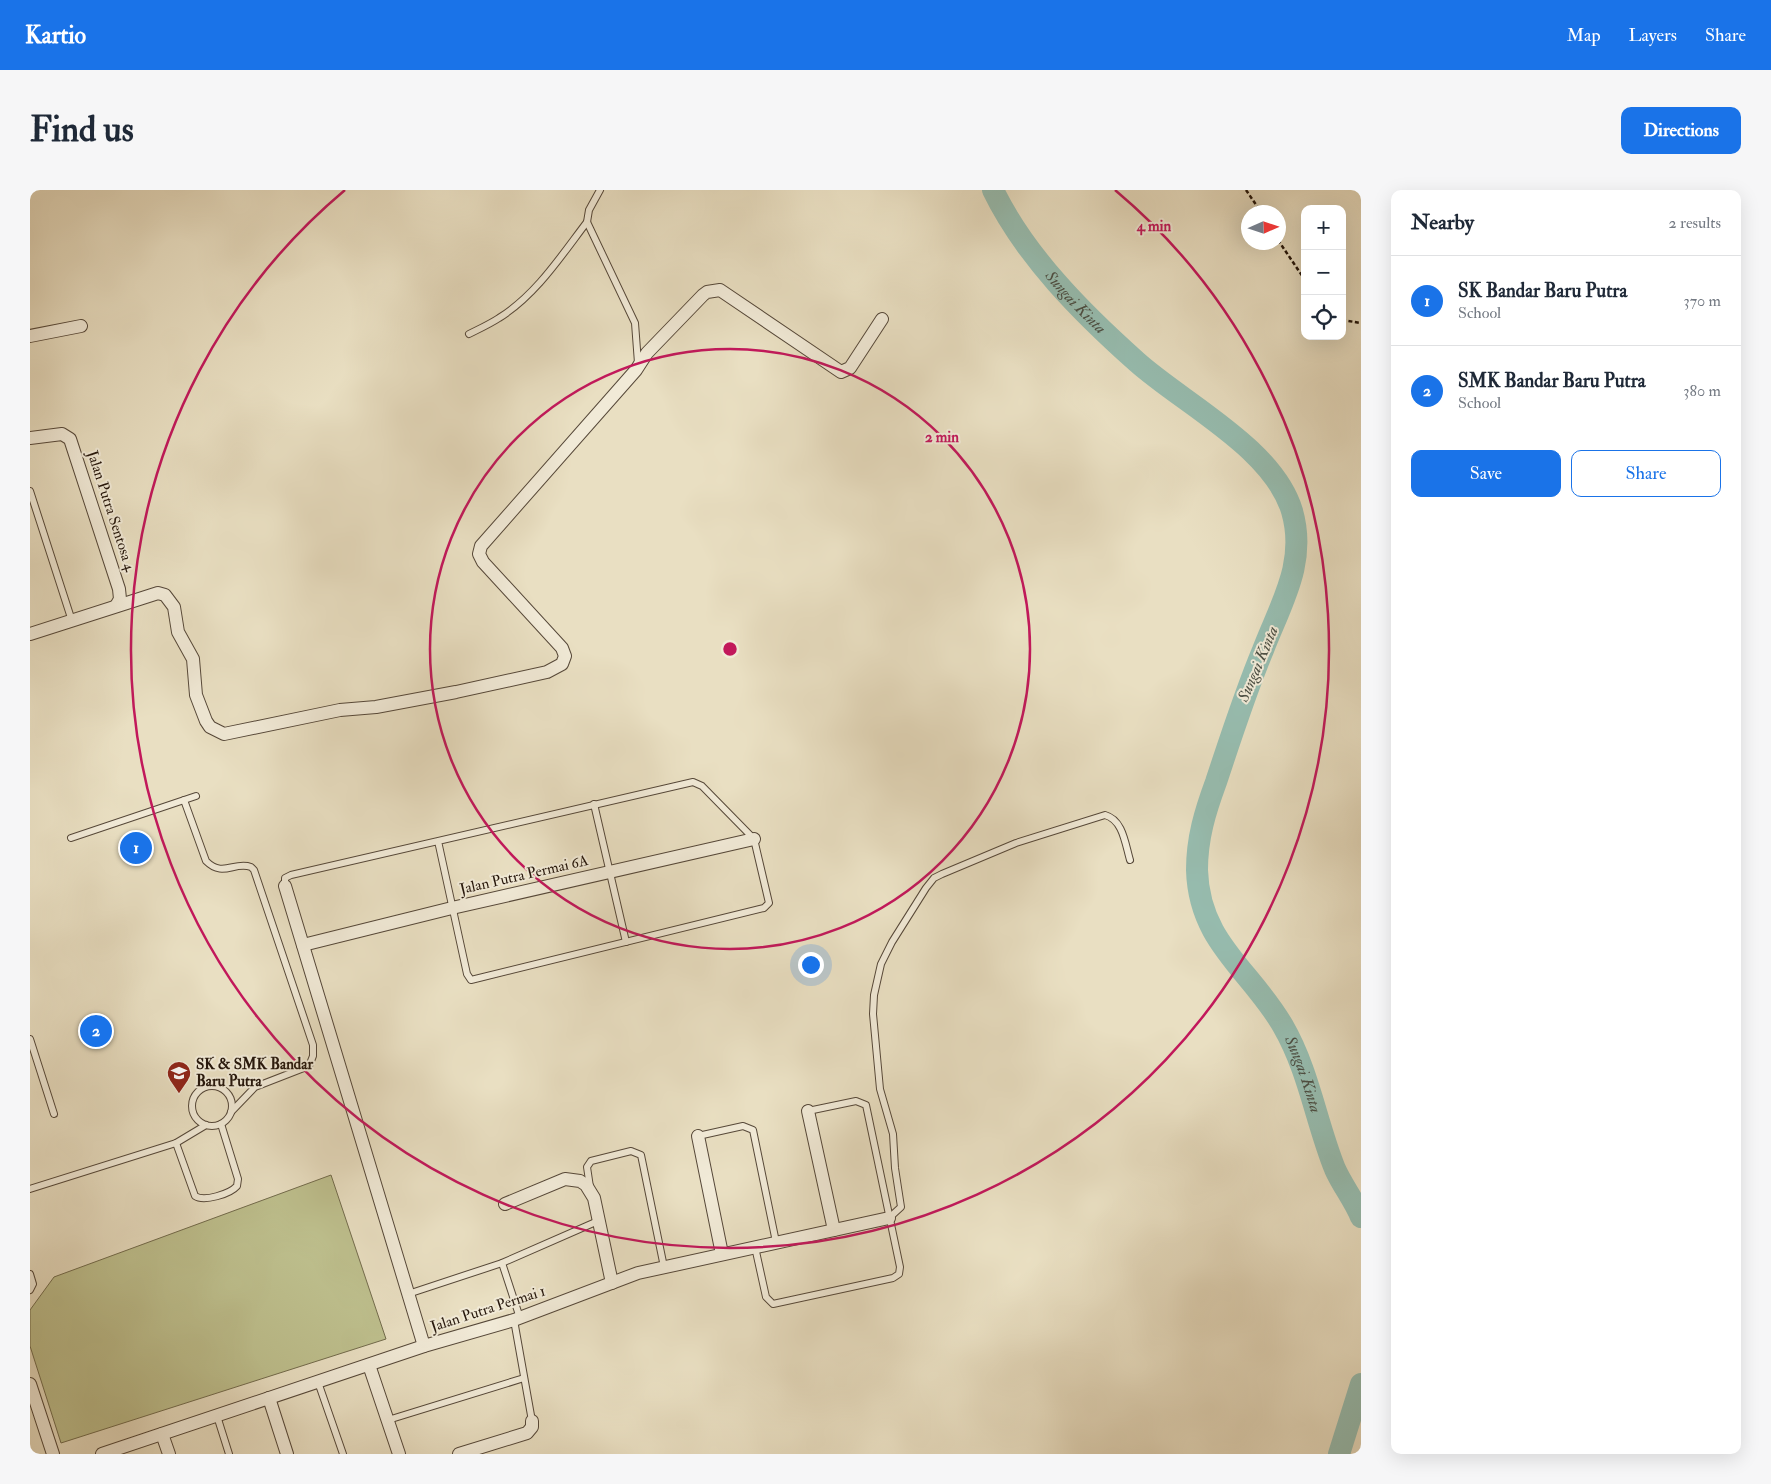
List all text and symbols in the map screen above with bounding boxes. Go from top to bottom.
text: Kartio [25,20,86,51]
text: Map [1567,24,1601,47]
text: Layers [1629,24,1677,47]
text: Share [1705,24,1746,47]
button: Directions [1621,107,1741,154]
text: Find us [30,108,134,152]
north arrow [1241,205,1286,250]
map controls [1301,205,1346,340]
button: + [1301,205,1346,250]
text: Nearby [1411,209,1474,236]
text: 2 results [1668,213,1721,233]
text: 4 min [1136,217,1172,236]
button: − [1301,250,1346,295]
water label: Sungai Kinta [1040,266,1110,338]
text: SK Bandar Baru Putra [1458,279,1627,303]
text: 1 [1424,291,1430,311]
text: 370 m [1684,291,1721,311]
button: locate [1301,295,1346,340]
text: School [1458,303,1501,323]
text: SMK Bandar Baru Putra [1458,369,1646,393]
text: 2 [1423,381,1431,401]
text: 380 m [1683,381,1721,401]
text: School [1458,393,1501,413]
text: 2 min [925,428,959,447]
street label: Jalan Putra Sentosa 4 [81,447,140,575]
button: Save [1411,450,1561,497]
button: Share [1571,450,1721,497]
water label: Sungai Kinta [1233,623,1283,706]
centre of rings [721,640,739,658]
pin: 1 [120,829,152,867]
street label: Jalan Putra Permai 6A [457,851,591,900]
your location [798,952,824,978]
pin: 2 [80,1012,112,1050]
water label: Sungai Kinta [1280,1032,1326,1115]
place label: SK & SMK Bandar Baru Putra [196,1055,313,1091]
school or university icon: SK & SMK Bandar Baru Putra [166,1060,192,1094]
street label: Jalan Putra Permai 1 [427,1281,548,1338]

